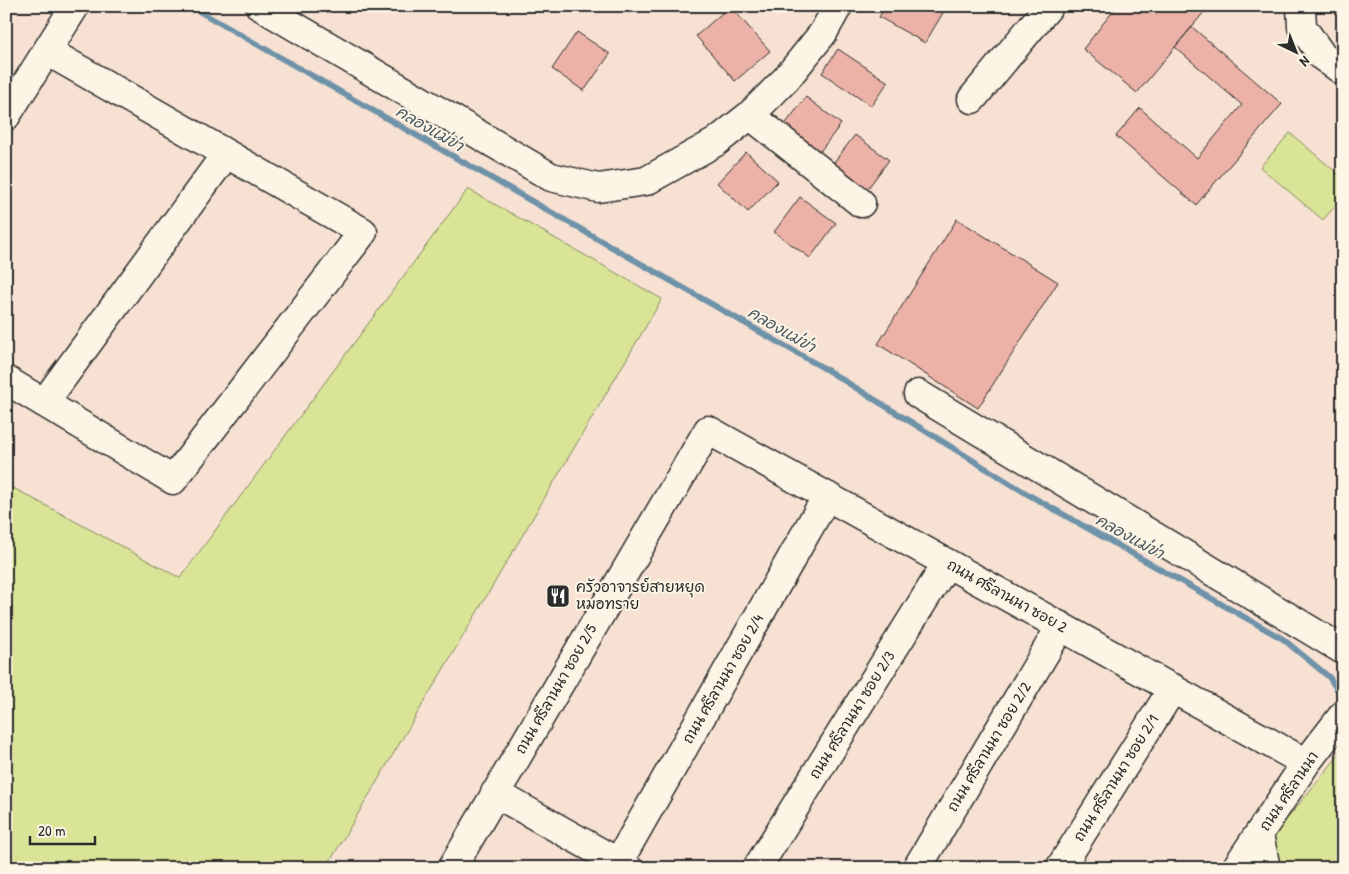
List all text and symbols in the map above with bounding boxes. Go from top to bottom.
north arrow [1272,28,1322,78]
text: N [1296,52,1314,72]
water label: คลองแม่ข่า [392,100,469,157]
water label: คลองแม่ข่า [744,301,821,358]
water label: คลองแม่ข่า [1092,508,1169,564]
street label: ถนน ศรีลานนา ซอย 2 [943,554,1071,637]
place label: ครัวอาจารย์สายหยุด หมอทราย [576,576,705,614]
restaurant icon: ครัวอาจารย์สายหยุด หมอทราย [545,583,571,609]
street label: ถนน ศรีลานนา ซอย 2/4 [677,610,768,747]
street label: ถนน ศรีลานนา ซอย 2/5 [510,619,602,758]
street label: ถนน ศรีลานนา ซอย 2/3 [804,647,900,783]
street label: ถนน ศรีลานนา ซอย 2/2 [942,678,1036,815]
street label: ถนน ศรีลานนา ซอย 2/1 [1068,710,1163,845]
street label: ถนน ศรีลานนา [1254,747,1323,835]
scale bar [30,814,95,846]
text: 20 m [38,820,65,841]

